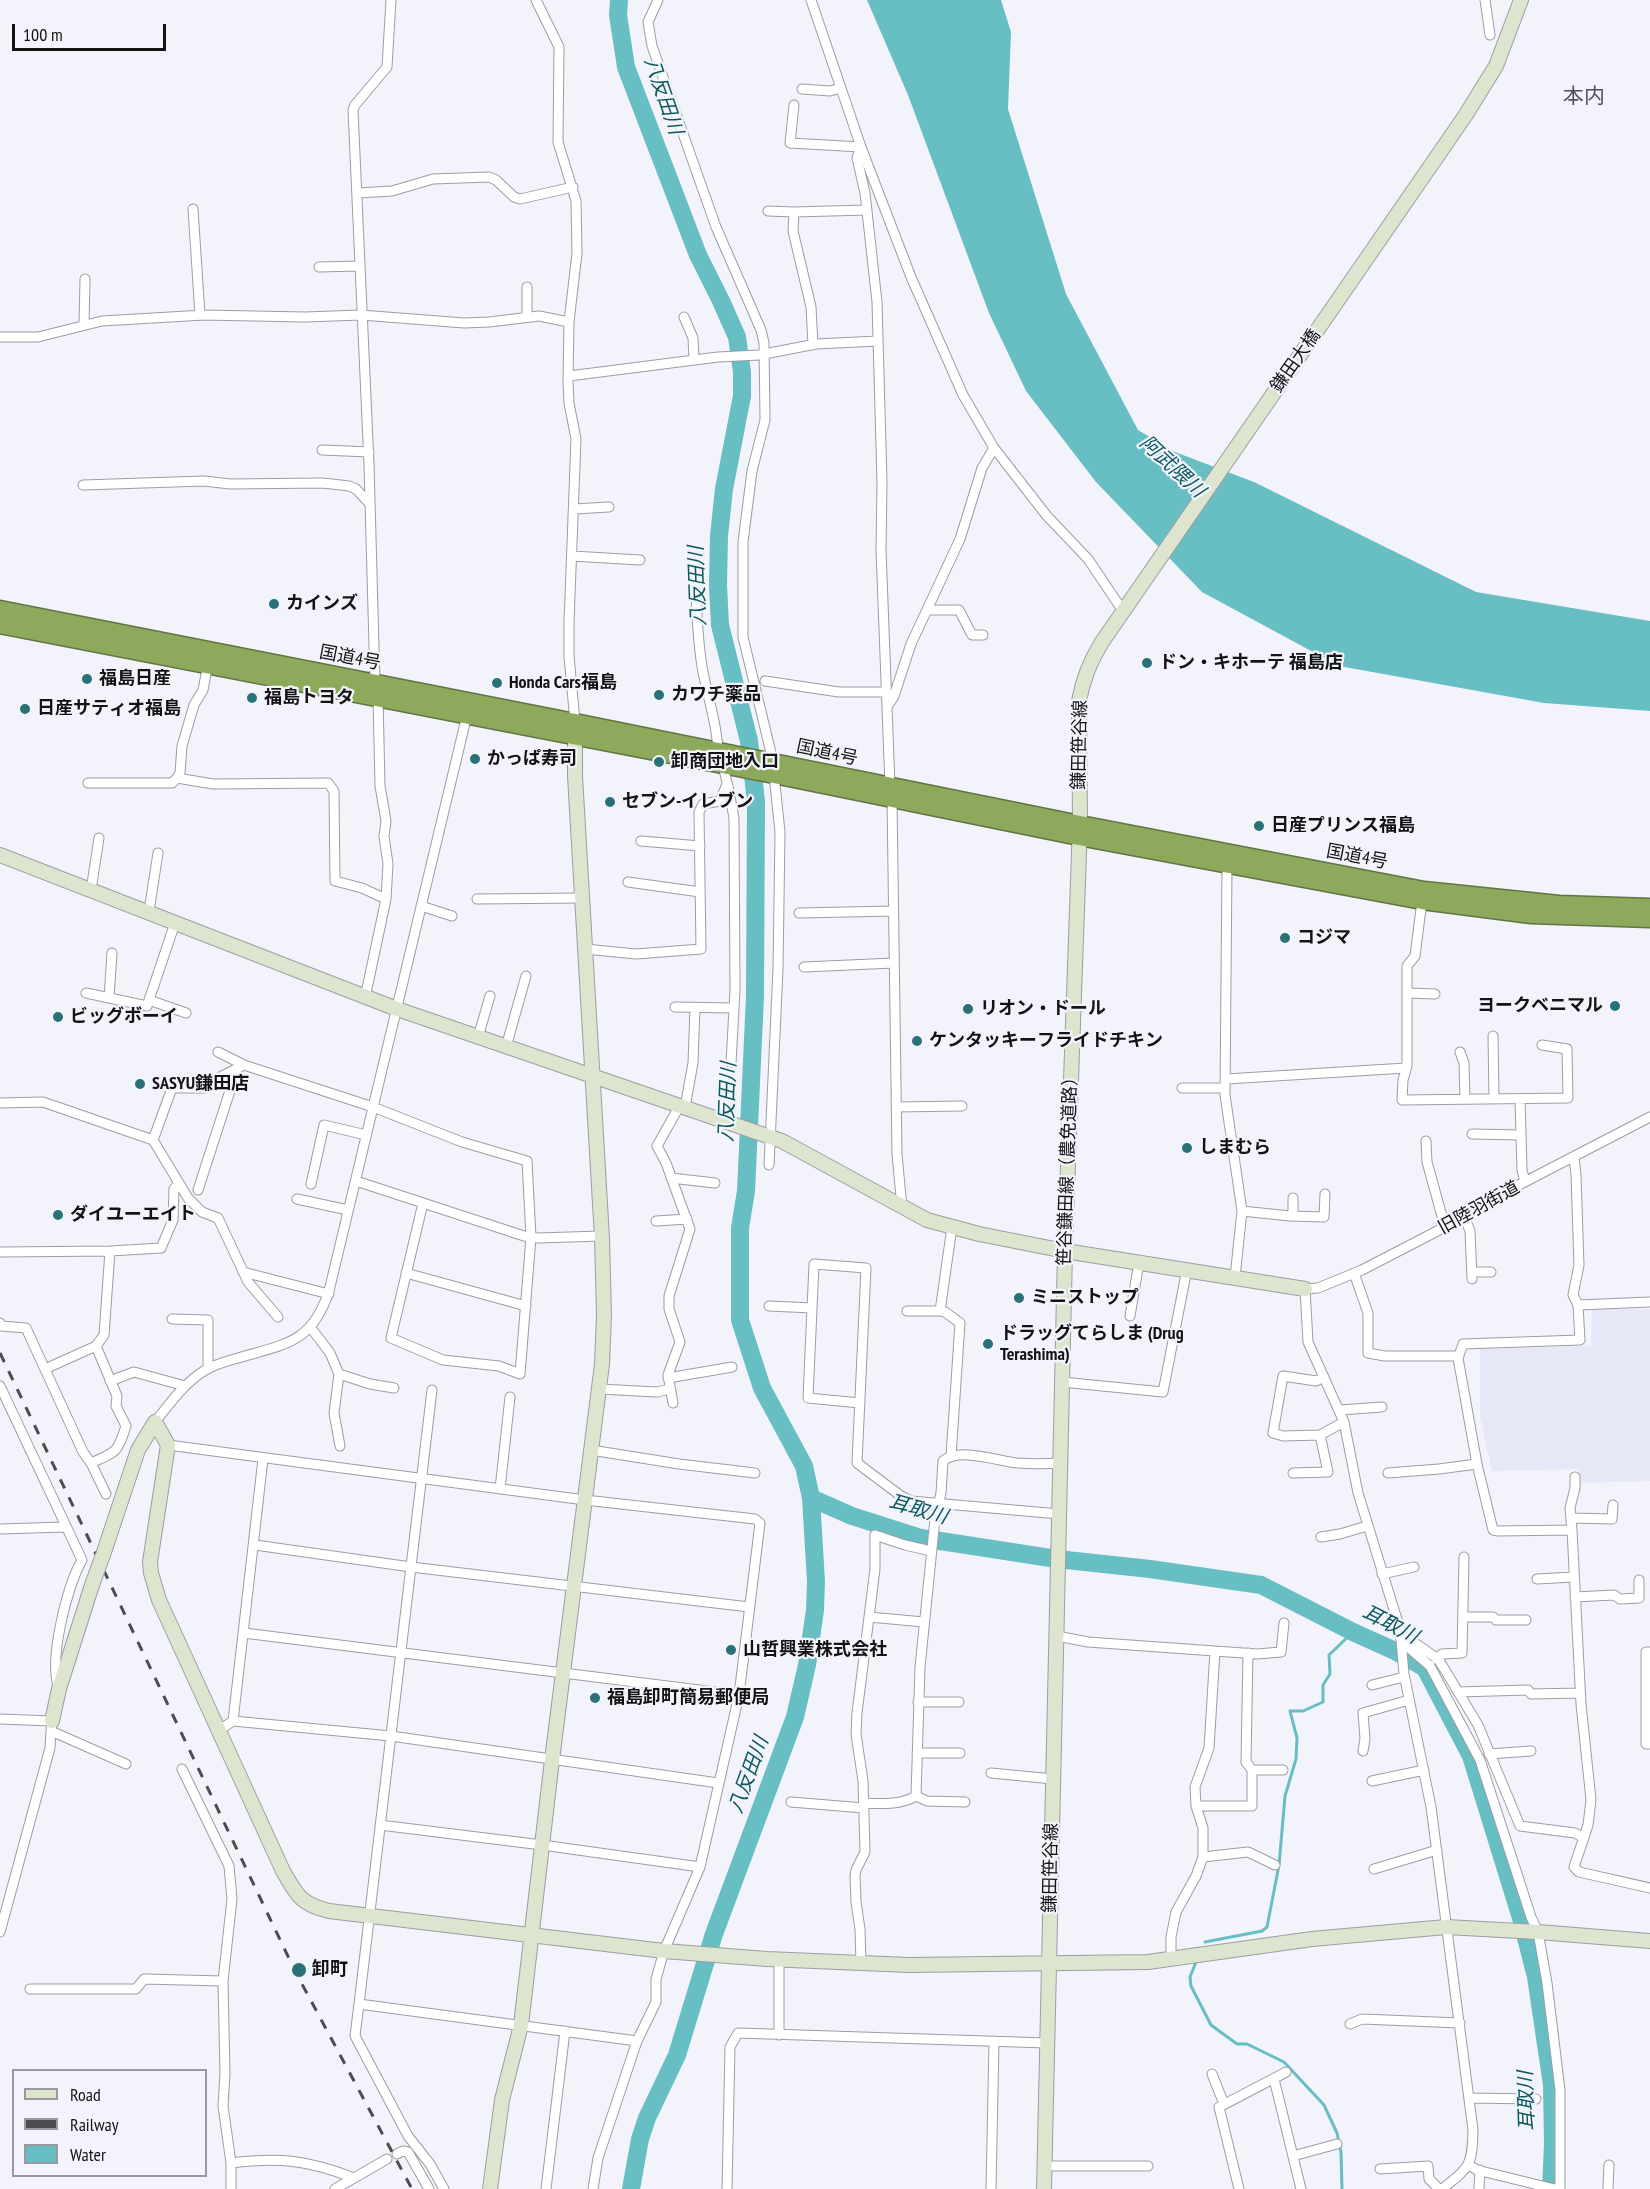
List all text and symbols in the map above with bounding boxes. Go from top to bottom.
scale bar [15,12,170,50]
text: 100 m [23,23,63,46]
water label: 八反田川 [639,54,687,138]
district label: 本内 [1563,84,1605,110]
street label: 鎌田大橋 [1267,325,1325,397]
water label: 阿武隈川 [1135,431,1209,503]
water label: 八反田川 [685,546,711,626]
place label: カインズ [286,593,358,615]
marker: カインズ [267,597,281,611]
street label: 国道4号 [317,641,383,675]
place label: ドン・キホーテ 福島店 [1159,652,1343,674]
marker: ドン・キホーテ 福島店 [1140,656,1154,670]
place label: 福島日産 [99,668,171,690]
marker: 福島日産 [80,672,94,686]
place label: Honda Cars福島 [509,672,617,694]
marker: Honda Cars福島 [490,676,504,690]
place label: カワチ薬品 [671,684,761,706]
place label: 福島トヨタ [264,687,354,709]
marker: カワチ薬品 [652,688,666,702]
marker: 福島トヨタ [245,691,259,705]
place label: 日産サティオ福島 [37,698,181,720]
street label: 鎌田笹谷線 [1068,700,1092,790]
marker: 日産サティオ福島 [18,702,32,716]
street label: 国道4号 [794,736,860,770]
place label: かっぱ寿司 [487,748,577,770]
place label: 卸商団地入口 [671,751,779,773]
marker: かっぱ寿司 [468,752,482,766]
marker: 卸商団地入口 [652,755,666,769]
place label: セブン-イレブン [622,791,753,813]
marker: セブン-イレブン [603,795,617,809]
place label: 日産プリンス福島 [1271,815,1415,837]
marker: 日産プリンス福島 [1252,819,1266,833]
street label: 国道4号 [1324,840,1390,874]
place label: コジマ [1297,927,1351,949]
marker: コジマ [1278,931,1292,945]
place label: ヨークベニマル [1477,995,1603,1017]
place label: リオン・ドール [980,998,1106,1020]
marker: ヨークベニマル [1608,999,1622,1013]
marker: リオン・ドール [961,1002,975,1016]
place label: ビッグボーイ [70,1006,178,1028]
marker: ビッグボーイ [51,1010,65,1024]
place label: ケンタッキーフライドチキン [929,1030,1163,1052]
marker: ケンタッキーフライドチキン [910,1034,924,1048]
water label: 八反田川 [715,1062,741,1142]
street label: 笹谷鎌田線（農免道路） [1054,1068,1082,1266]
place label: SASYU鎌田店 [152,1073,249,1095]
marker: SASYU鎌田店 [133,1077,147,1091]
place label: しまむら [1199,1137,1271,1159]
marker: しまむら [1180,1141,1194,1155]
street label: 旧陸羽街道 [1434,1177,1524,1239]
place label: ダイユーエイト [70,1204,196,1226]
marker: ダイユーエイト [51,1208,65,1222]
place label: ミニストップ [1031,1287,1139,1309]
marker: ミニストップ [1012,1291,1026,1305]
place label: ドラッグてらしま (Drug Terashima) [1000,1323,1184,1366]
marker: ドラッグてらしま (Drug Terashima) [981,1337,995,1351]
water label: 耳取川 [886,1490,950,1530]
water label: 耳取川 [1358,1601,1422,1649]
place label: 山哲興業株式会社 [743,1639,887,1661]
marker: 山哲興業株式会社 [724,1643,738,1657]
place label: 福島卸町簡易郵便局 [607,1687,769,1709]
marker: 福島卸町簡易郵便局 [588,1691,602,1705]
water label: 八反田川 [724,1733,774,1817]
street label: 鎌田笹谷線 [1039,1823,1063,1913]
place label: 卸町 [312,1959,348,1981]
marker: 卸町 [290,1961,308,1979]
legend [12,2069,207,2177]
water label: 耳取川 [1514,2071,1540,2131]
text: Road [70,2083,101,2106]
text: Railway [70,2113,119,2136]
text: Water [70,2143,106,2166]

